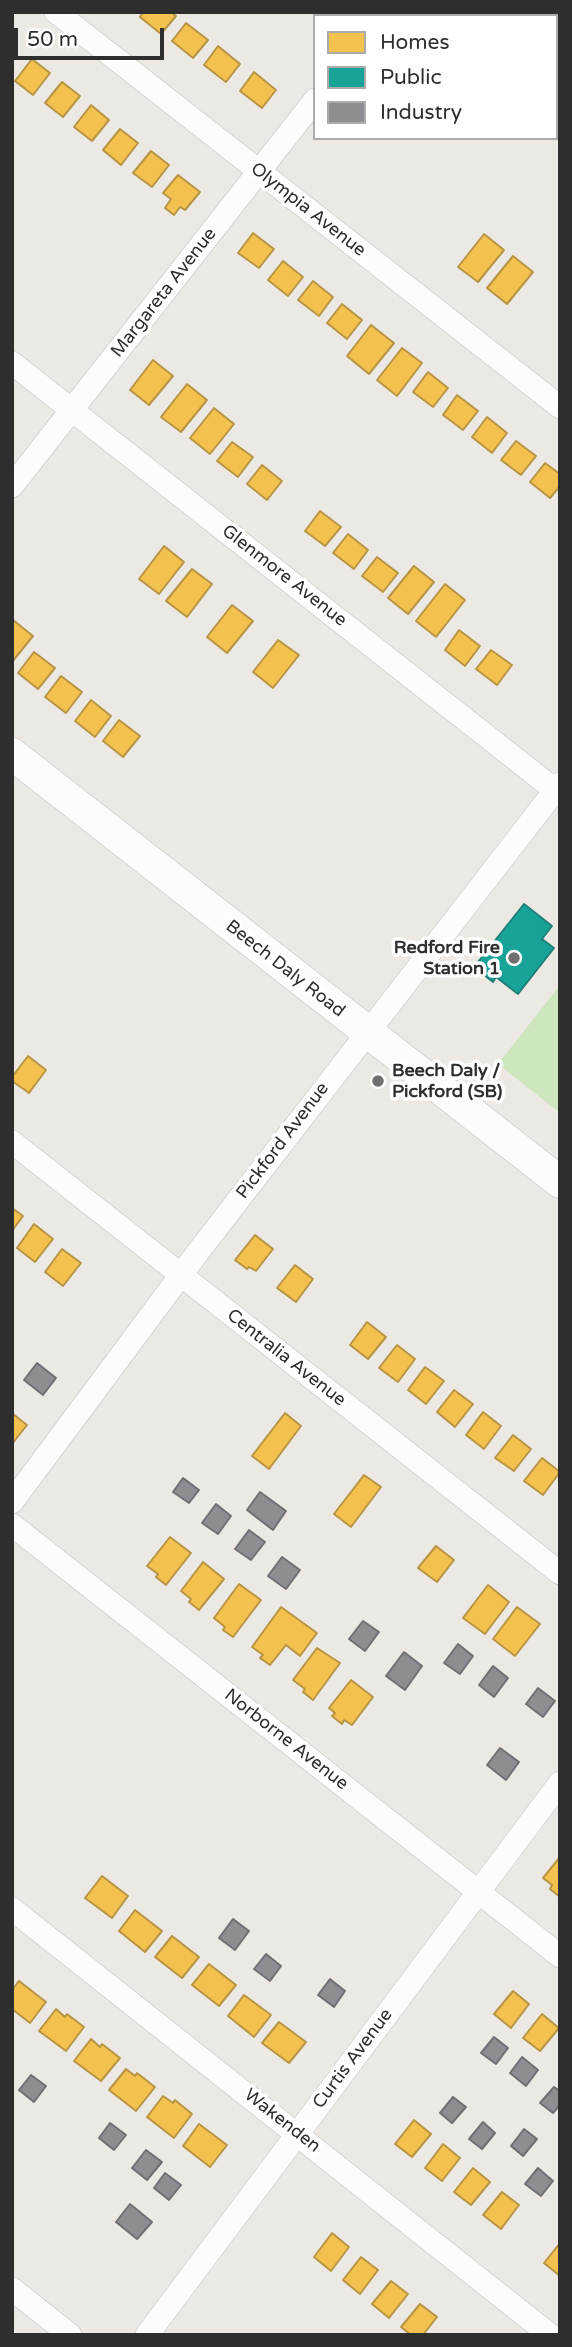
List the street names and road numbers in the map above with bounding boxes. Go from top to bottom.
street label: Olympia Avenue [246,158,370,262]
street label: Margareta Avenue [107,224,221,362]
street label: Glenmore Avenue [217,521,351,631]
street label: Beech Daly Road [221,916,349,1022]
street label: Pickford Avenue [232,1079,334,1203]
street label: Centralia Avenue [222,1305,350,1411]
street label: Norborne Avenue [220,1685,352,1795]
street label: Curtis Avenue [308,2005,398,2113]
street label: Wakenden [240,2085,324,2157]

